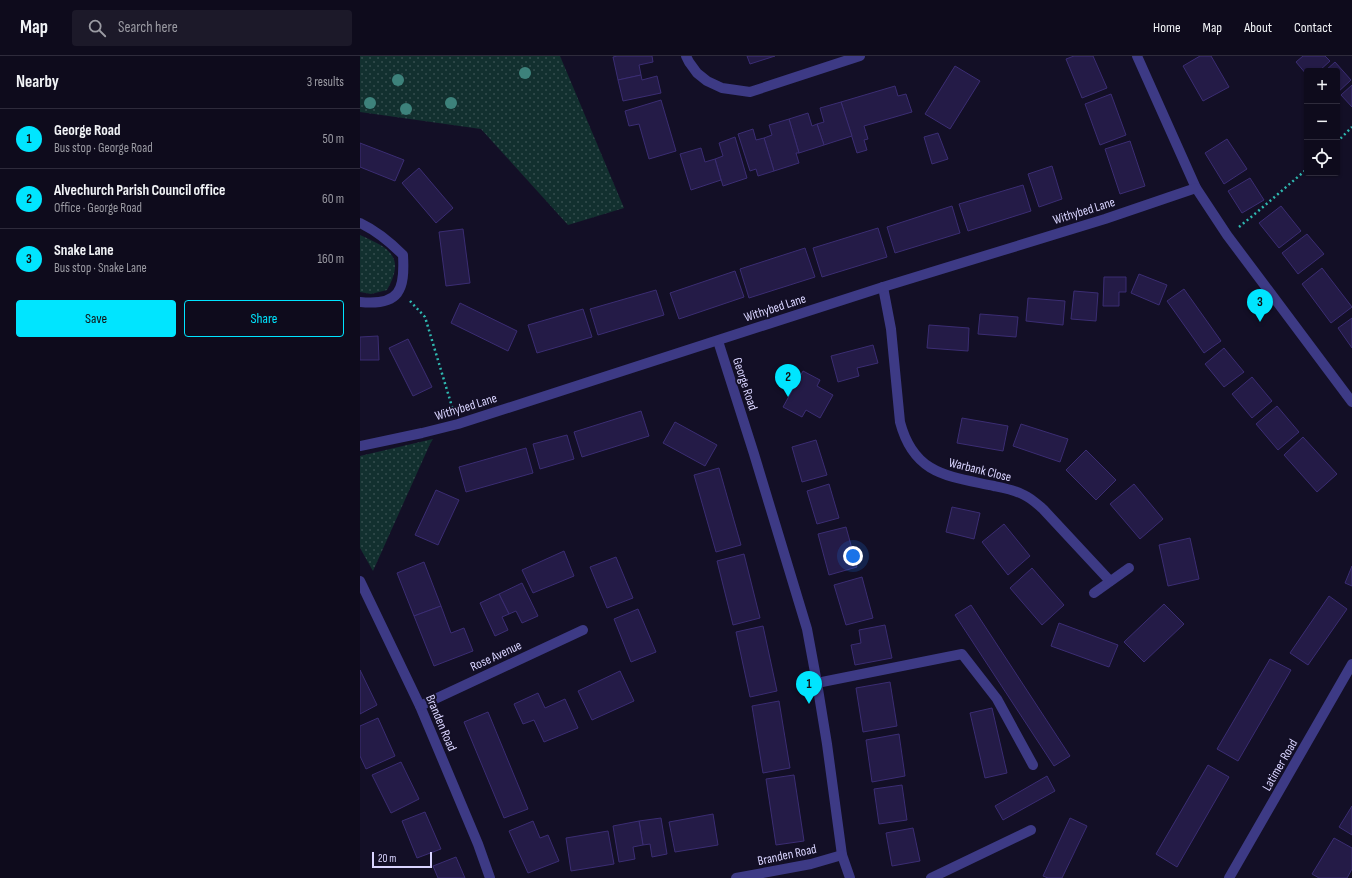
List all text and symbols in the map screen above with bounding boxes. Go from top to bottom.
search box [72,10,352,46]
text: Map [20,16,48,39]
icon: search [86,17,108,39]
text: Search here [118,18,178,37]
text: Home [1153,19,1181,36]
text: Map [1203,19,1222,36]
text: About [1244,19,1272,36]
text: Contact [1294,19,1332,36]
map controls [1304,68,1340,176]
button: + [1304,68,1340,104]
text: Nearby [16,72,59,92]
text: 3 results [307,74,344,90]
button: − [1304,104,1340,140]
text: George Road [54,121,121,140]
text: 1 [26,131,32,147]
text: 50 m [323,131,344,147]
text: Bus stop · George Road [54,140,153,156]
button: locate [1304,140,1340,176]
text: Alvechurch Parish Council office [54,181,225,200]
text: 2 [26,191,32,207]
text: 60 m [322,191,344,207]
street label: Withybed Lane [1051,194,1117,228]
text: Office · George Road [54,200,142,216]
text: Snake Lane [54,241,114,260]
text: 3 [26,251,32,267]
text: 160 m [318,251,344,267]
text: Bus stop · Snake Lane [54,260,147,276]
pin: 3 [1247,289,1273,322]
street label: Withybed Lane [742,290,808,326]
button: Save [16,300,176,337]
button: Share [184,300,344,337]
street label: George Road [729,356,761,412]
pin: 2 [775,364,801,397]
street label: Withybed Lane [433,390,499,424]
street label: Warbank Close [947,455,1013,485]
your location [843,546,863,566]
street label: Rose Avenue [468,637,524,675]
pin: 1 [796,671,822,704]
street label: Branden Road [422,692,460,754]
street label: Latimer Road [1259,736,1301,794]
street label: Branden Road [756,841,818,869]
scale bar [372,850,432,869]
text: 20 m [378,852,396,865]

